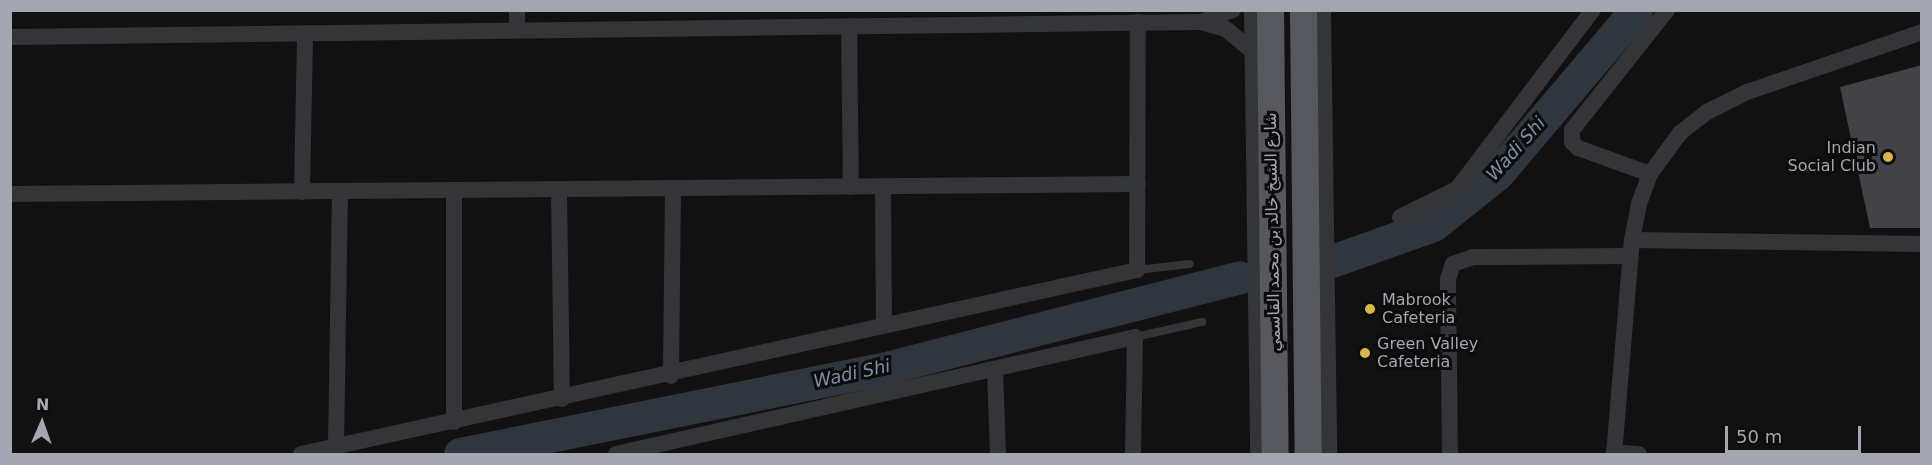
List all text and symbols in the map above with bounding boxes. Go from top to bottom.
street label: شارع الشيخ خالد بن محمد القاسمي [1261,112,1285,352]
water label: Wadi Shi [1482,113,1550,185]
place label: Indian Social Club [1788,138,1876,176]
marker: Indian Social Club [1881,150,1895,164]
place label: Mabrook Cafeteria [1382,290,1455,328]
marker: Mabrook Cafeteria [1363,302,1377,316]
place label: Green Valley Cafeteria [1377,334,1478,372]
marker: Green Valley Cafeteria [1358,346,1372,360]
water label: Wadi Shi [812,355,892,393]
north arrow [12,393,72,453]
text: N [36,395,50,414]
scale bar [1728,414,1864,452]
text: 50 m [1736,426,1782,447]

